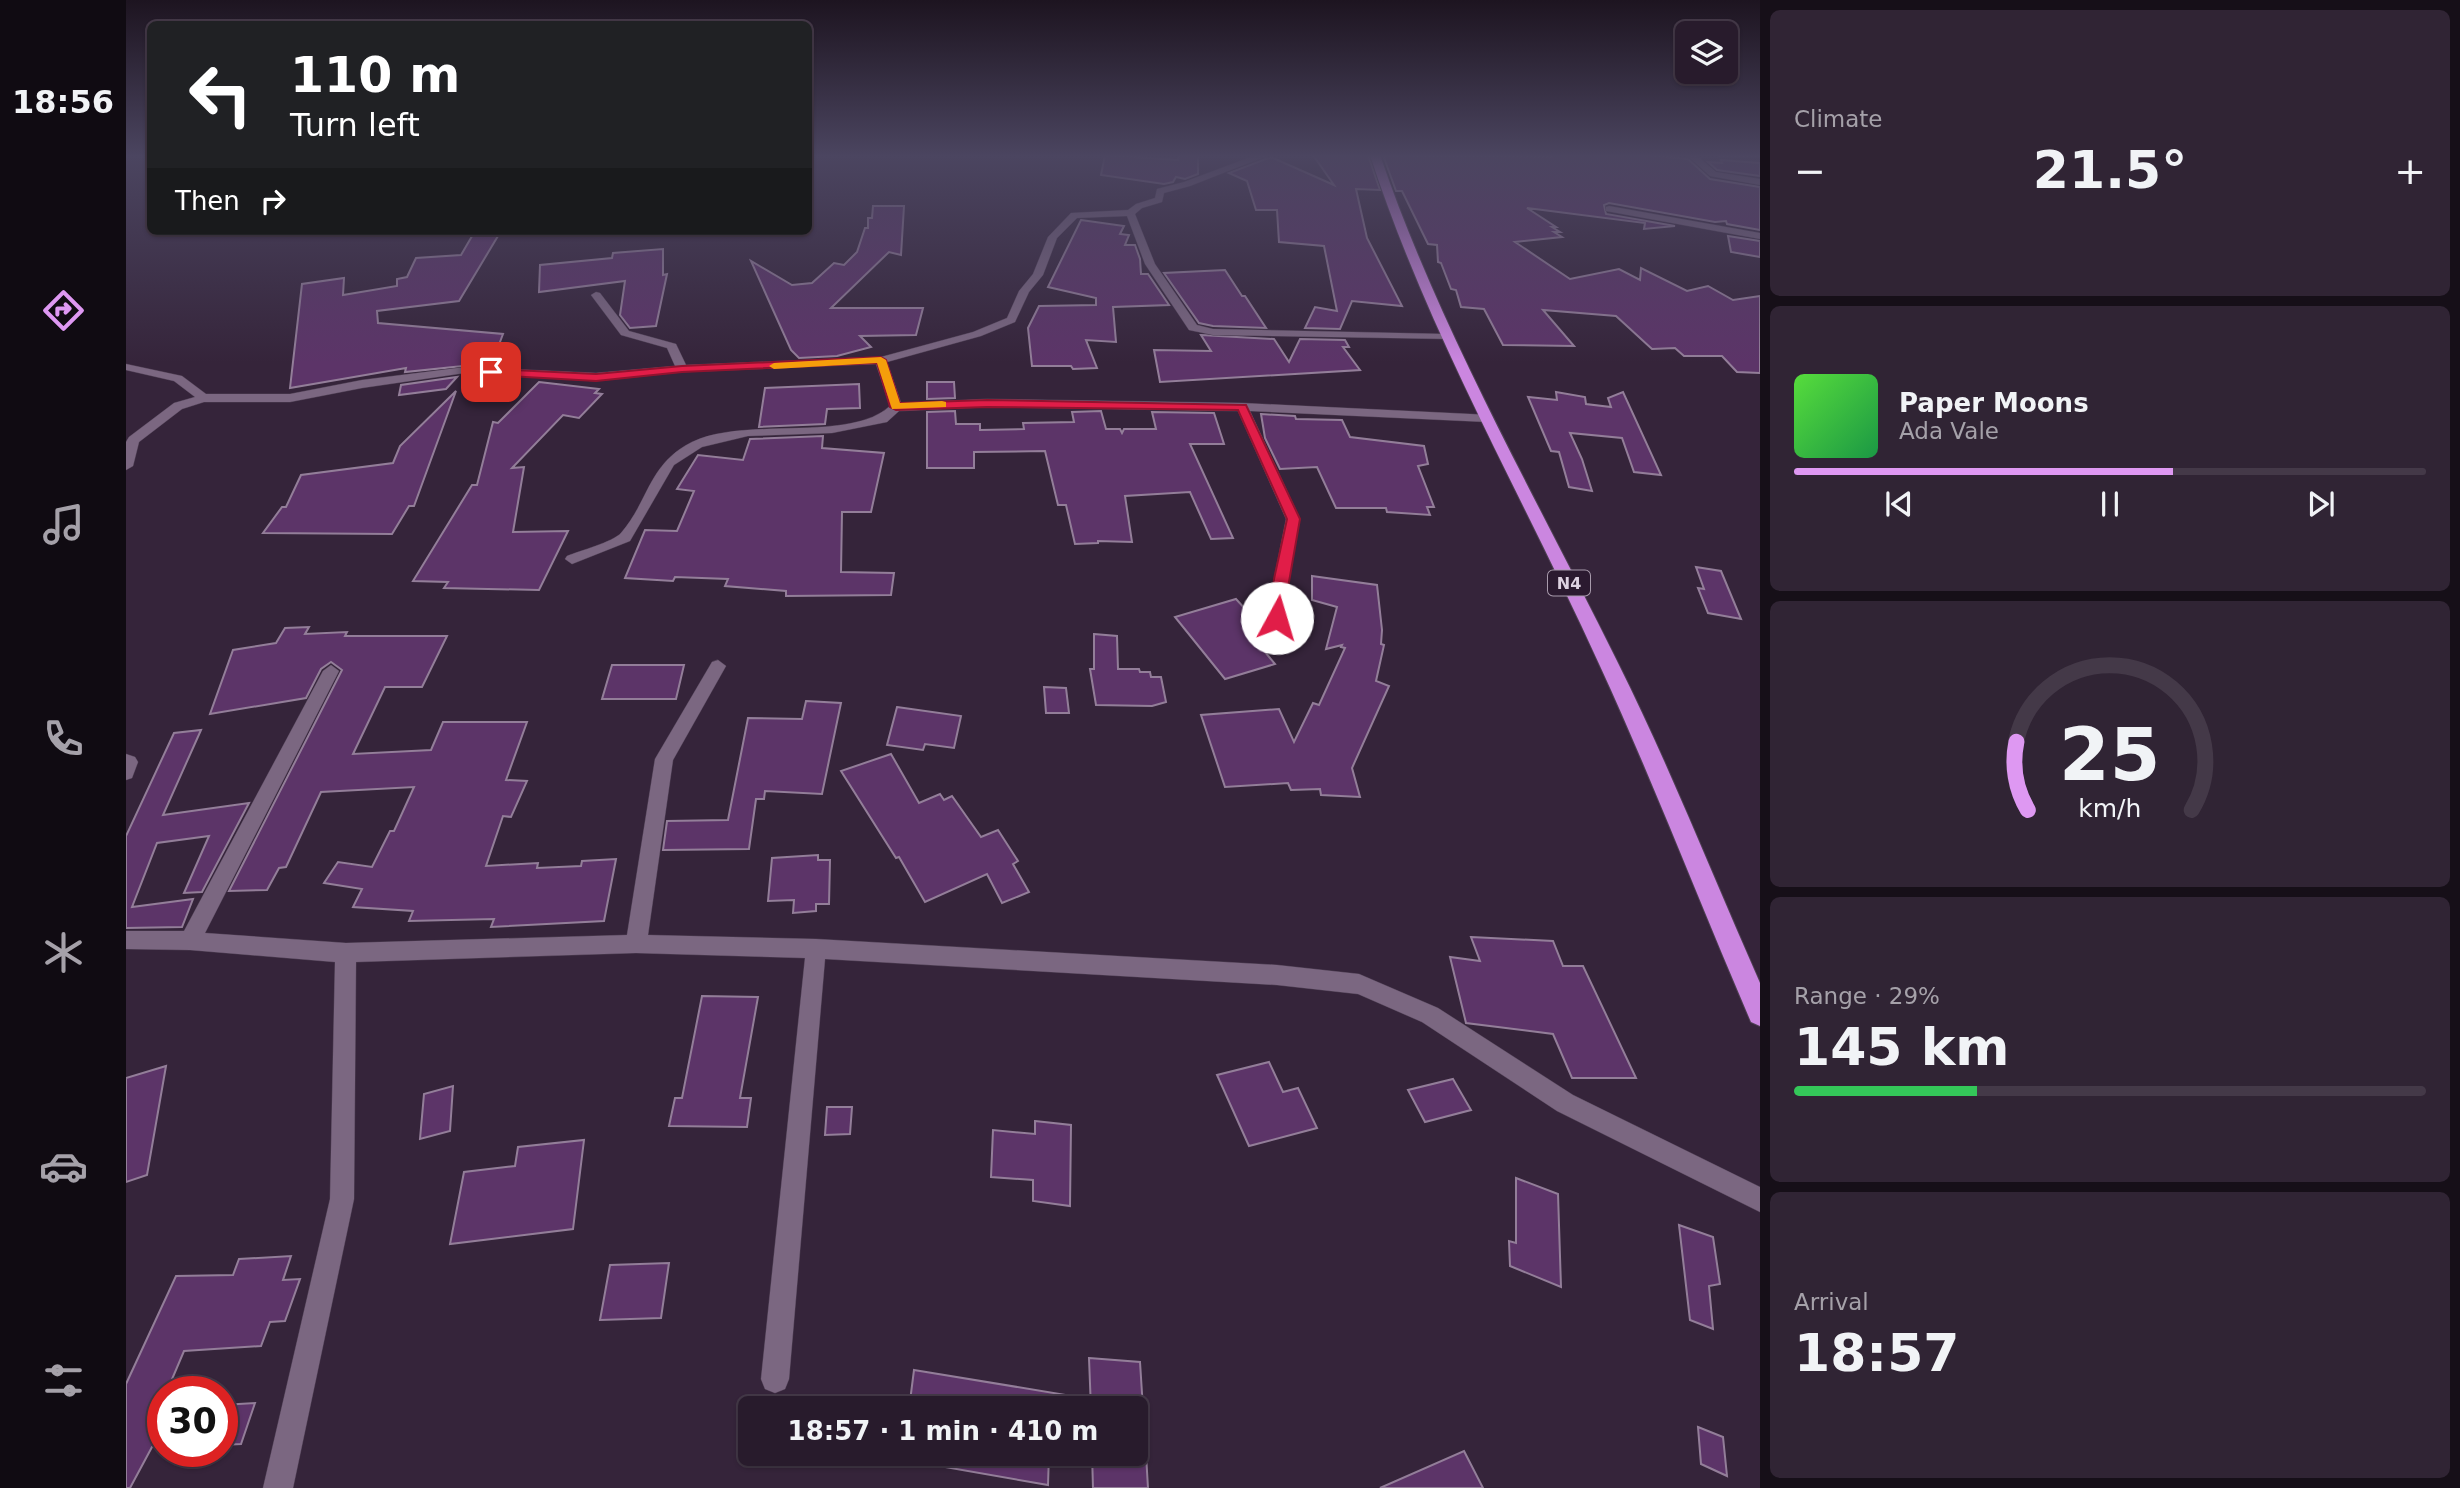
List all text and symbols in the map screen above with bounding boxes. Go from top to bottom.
map controls [1675,21,1738,84]
button: layers [1675,21,1738,84]
text: 110 m [290,47,460,104]
icon: left [175,49,266,140]
text: 18:56 [12,83,114,121]
text: Turn left [290,106,420,144]
text: Climate [1794,106,1883,132]
text: 21.5° [2033,140,2187,200]
text: − [1794,149,1826,193]
text: + [2394,149,2426,193]
icon: right [254,182,292,220]
text: Then [175,186,240,216]
icon: directions [39,286,88,335]
pin [461,342,521,402]
icon: arrive [472,353,510,391]
text: Paper Moons [1899,388,2089,418]
text: Ada Vale [1899,418,1999,444]
icon: previous [1880,485,1918,523]
icon: pause [2091,485,2129,523]
icon: next [2302,485,2340,523]
icon: music [39,500,88,549]
road number: N4 [1548,570,1590,596]
position arrow [1240,581,1314,655]
text: 25 [2059,712,2161,797]
icon: phone [39,714,88,763]
text: km/h [2078,794,2142,823]
icon: climate [39,928,88,977]
text: Range · 29% [1794,983,1940,1009]
text: 145 km [1794,1017,2009,1077]
icon: car [39,1142,88,1191]
text: Arrival [1794,1289,1869,1315]
text: 18:57 [1794,1323,1960,1383]
icon: filters [39,1356,88,1405]
speed limit sign: 30 [147,1376,238,1467]
text: 18:57 · 1 min · 410 m [788,1416,1098,1446]

